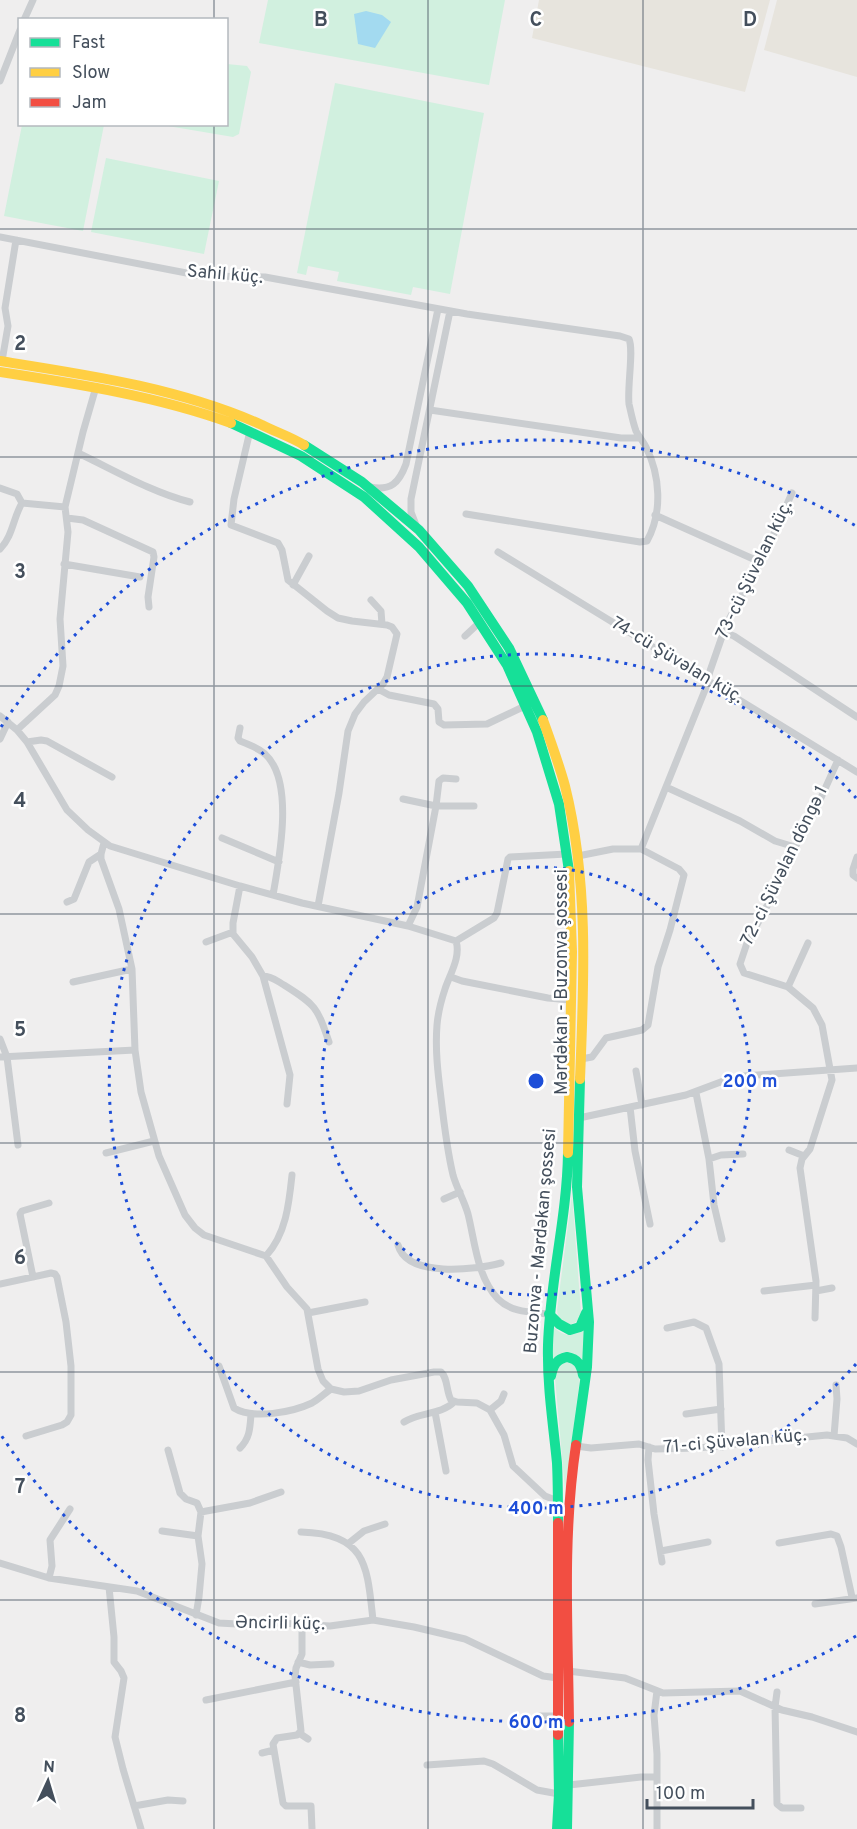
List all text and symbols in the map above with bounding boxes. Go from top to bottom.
text: B [314,8,328,34]
text: C [530,8,542,34]
text: D [743,8,757,34]
legend [18,18,228,126]
text: Fast [72,32,105,55]
text: Slow [72,62,110,85]
text: Jam [72,92,107,115]
street label: Sahil küç. [186,260,264,290]
text: 2 [14,332,26,358]
street label: 73-cü Şüvəlan küç. [711,497,799,643]
text: 3 [14,560,26,586]
street label: 74-cü Şüvəlan küç. [607,612,747,710]
street label: 72-ci Şüvəlan döngə 1 [736,782,834,950]
text: 4 [14,789,26,815]
street label: Mərdəkan - Buzonva şossesi [551,869,574,1095]
text: 5 [14,1018,26,1044]
centre of rings [526,1071,546,1091]
text: 200 m [722,1071,778,1094]
street label: Buzonva - Mərdəkan şossesi [520,1127,562,1355]
text: 6 [14,1246,26,1272]
street label: 71-ci Şüvəlan küç. [662,1424,808,1460]
text: 7 [15,1475,25,1501]
text: 400 m [508,1498,564,1521]
street label: Əncirli küç. [235,1612,325,1636]
text: 8 [14,1704,26,1730]
text: 600 m [508,1712,564,1735]
north arrow [18,1751,78,1811]
text: N [42,1758,55,1778]
scale bar [647,1772,754,1810]
text: 100 m [656,1783,705,1806]

